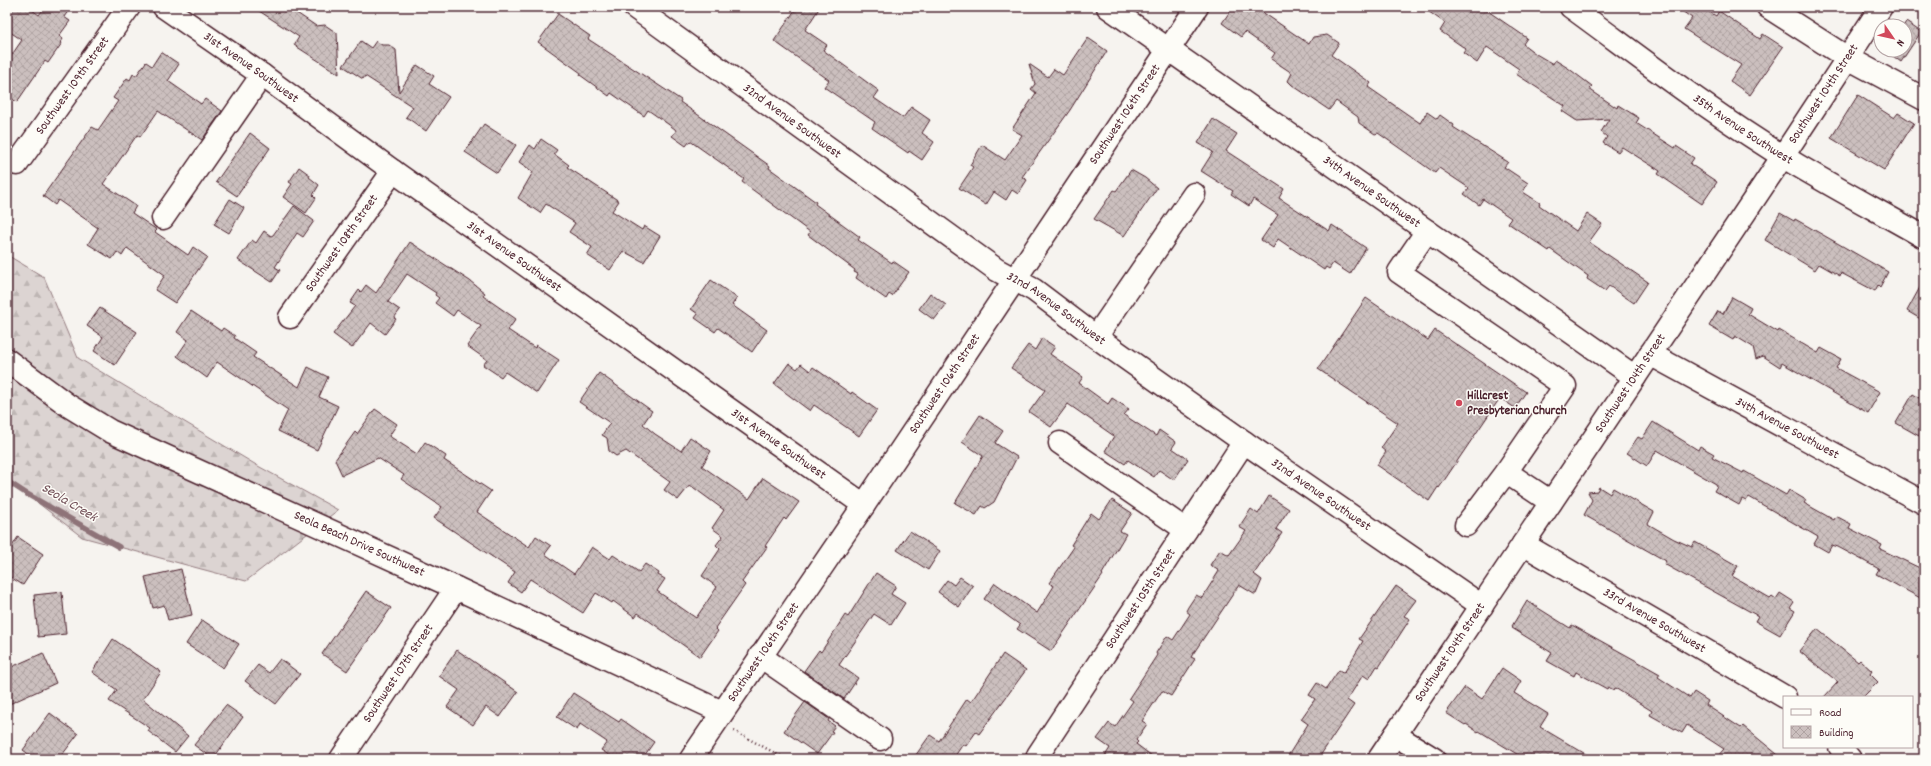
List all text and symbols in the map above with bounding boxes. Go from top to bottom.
north arrow [1873,18,1913,58]
street label: 31st Avenue Southwest [199,27,303,108]
street label: Southwest 109th Street [31,33,114,139]
text: N [1891,36,1908,50]
street label: Southwest 104th Street [1784,40,1864,148]
street label: Southwest 106th Street [1085,60,1166,169]
street label: 32nd Avenue Southwest [739,79,845,164]
street label: 35th Avenue Southwest [1689,90,1796,170]
street label: 34th Avenue Southwest [1319,151,1425,233]
street label: Southwest 108th Street [301,190,383,296]
street label: 31st Avenue Southwest [462,216,566,297]
street label: 32nd Avenue Southwest [1003,267,1110,350]
street label: Southwest 106th Street [905,330,986,438]
street label: Southwest 104th Street [1590,330,1671,437]
place label: Hillcrest Presbyterian Church [1467,387,1567,421]
street label: 34th Avenue Southwest [1732,392,1843,465]
marker: Hillcrest Presbyterian Church [1454,398,1464,408]
street label: 31st Avenue Southwest [727,404,830,485]
street label: 32nd Avenue Southwest [1267,454,1375,536]
water label: Seola Creek [37,479,102,528]
street label: Seola Beach Drive Southwest [291,506,428,582]
street label: Southwest 105th Street [1101,545,1181,653]
street label: 33rd Avenue Southwest [1599,583,1709,658]
street label: Southwest 106th Street [723,599,805,706]
street label: Southwest 104th Street [1410,599,1491,706]
street label: Southwest 107th Street [358,620,439,727]
legend [1783,696,1913,748]
text: Road [1819,705,1841,722]
text: Building [1819,725,1854,742]

